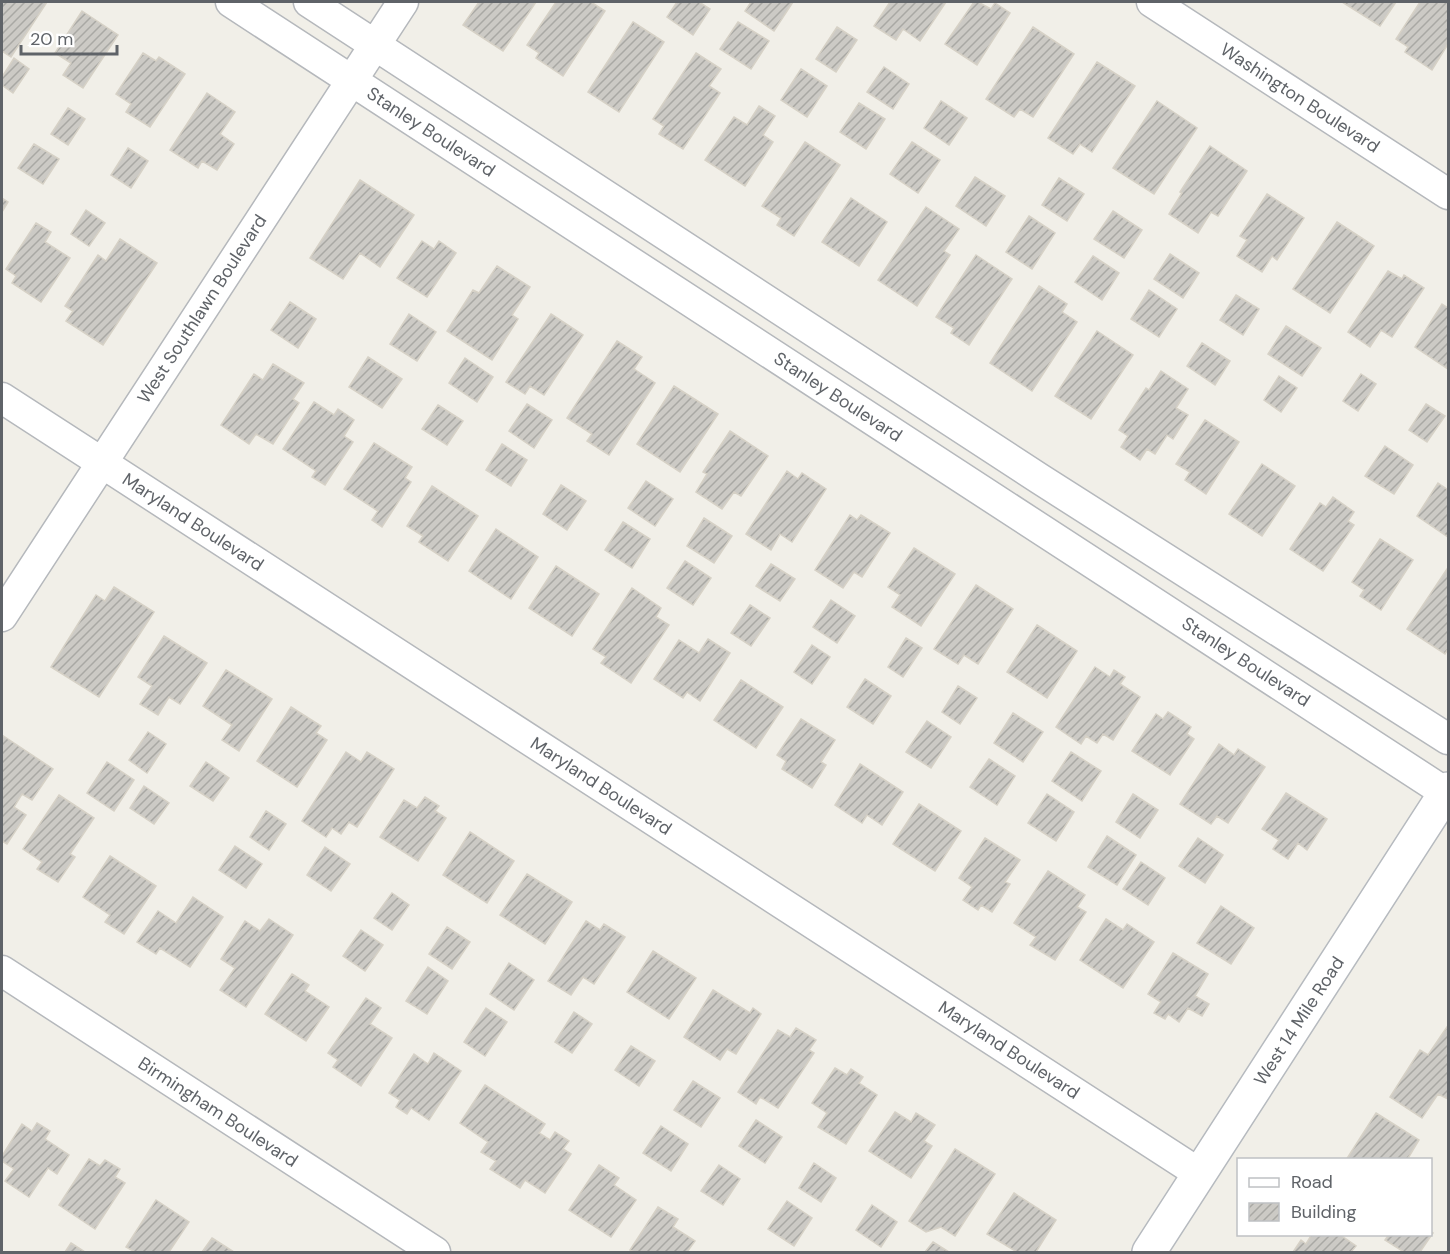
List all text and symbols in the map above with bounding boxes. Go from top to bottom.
scale bar [21,18,117,56]
text: 20 m [30,27,73,51]
street label: Washington Boulevard [1216,38,1384,158]
street label: Stanley Boulevard [362,82,500,182]
street label: West Southlawn Boulevard [132,210,272,408]
street label: Stanley Boulevard [769,347,907,447]
street label: Maryland Boulevard [118,467,268,577]
street label: Stanley Boulevard [1177,612,1315,712]
street label: Maryland Boulevard [526,731,676,841]
street label: West 14 Mile Road [1248,952,1350,1090]
street label: Maryland Boulevard [934,995,1084,1105]
street label: Birmingham Boulevard [134,1051,302,1173]
legend [1237,1158,1432,1236]
text: Road [1291,1170,1333,1194]
text: Building [1291,1200,1356,1224]

